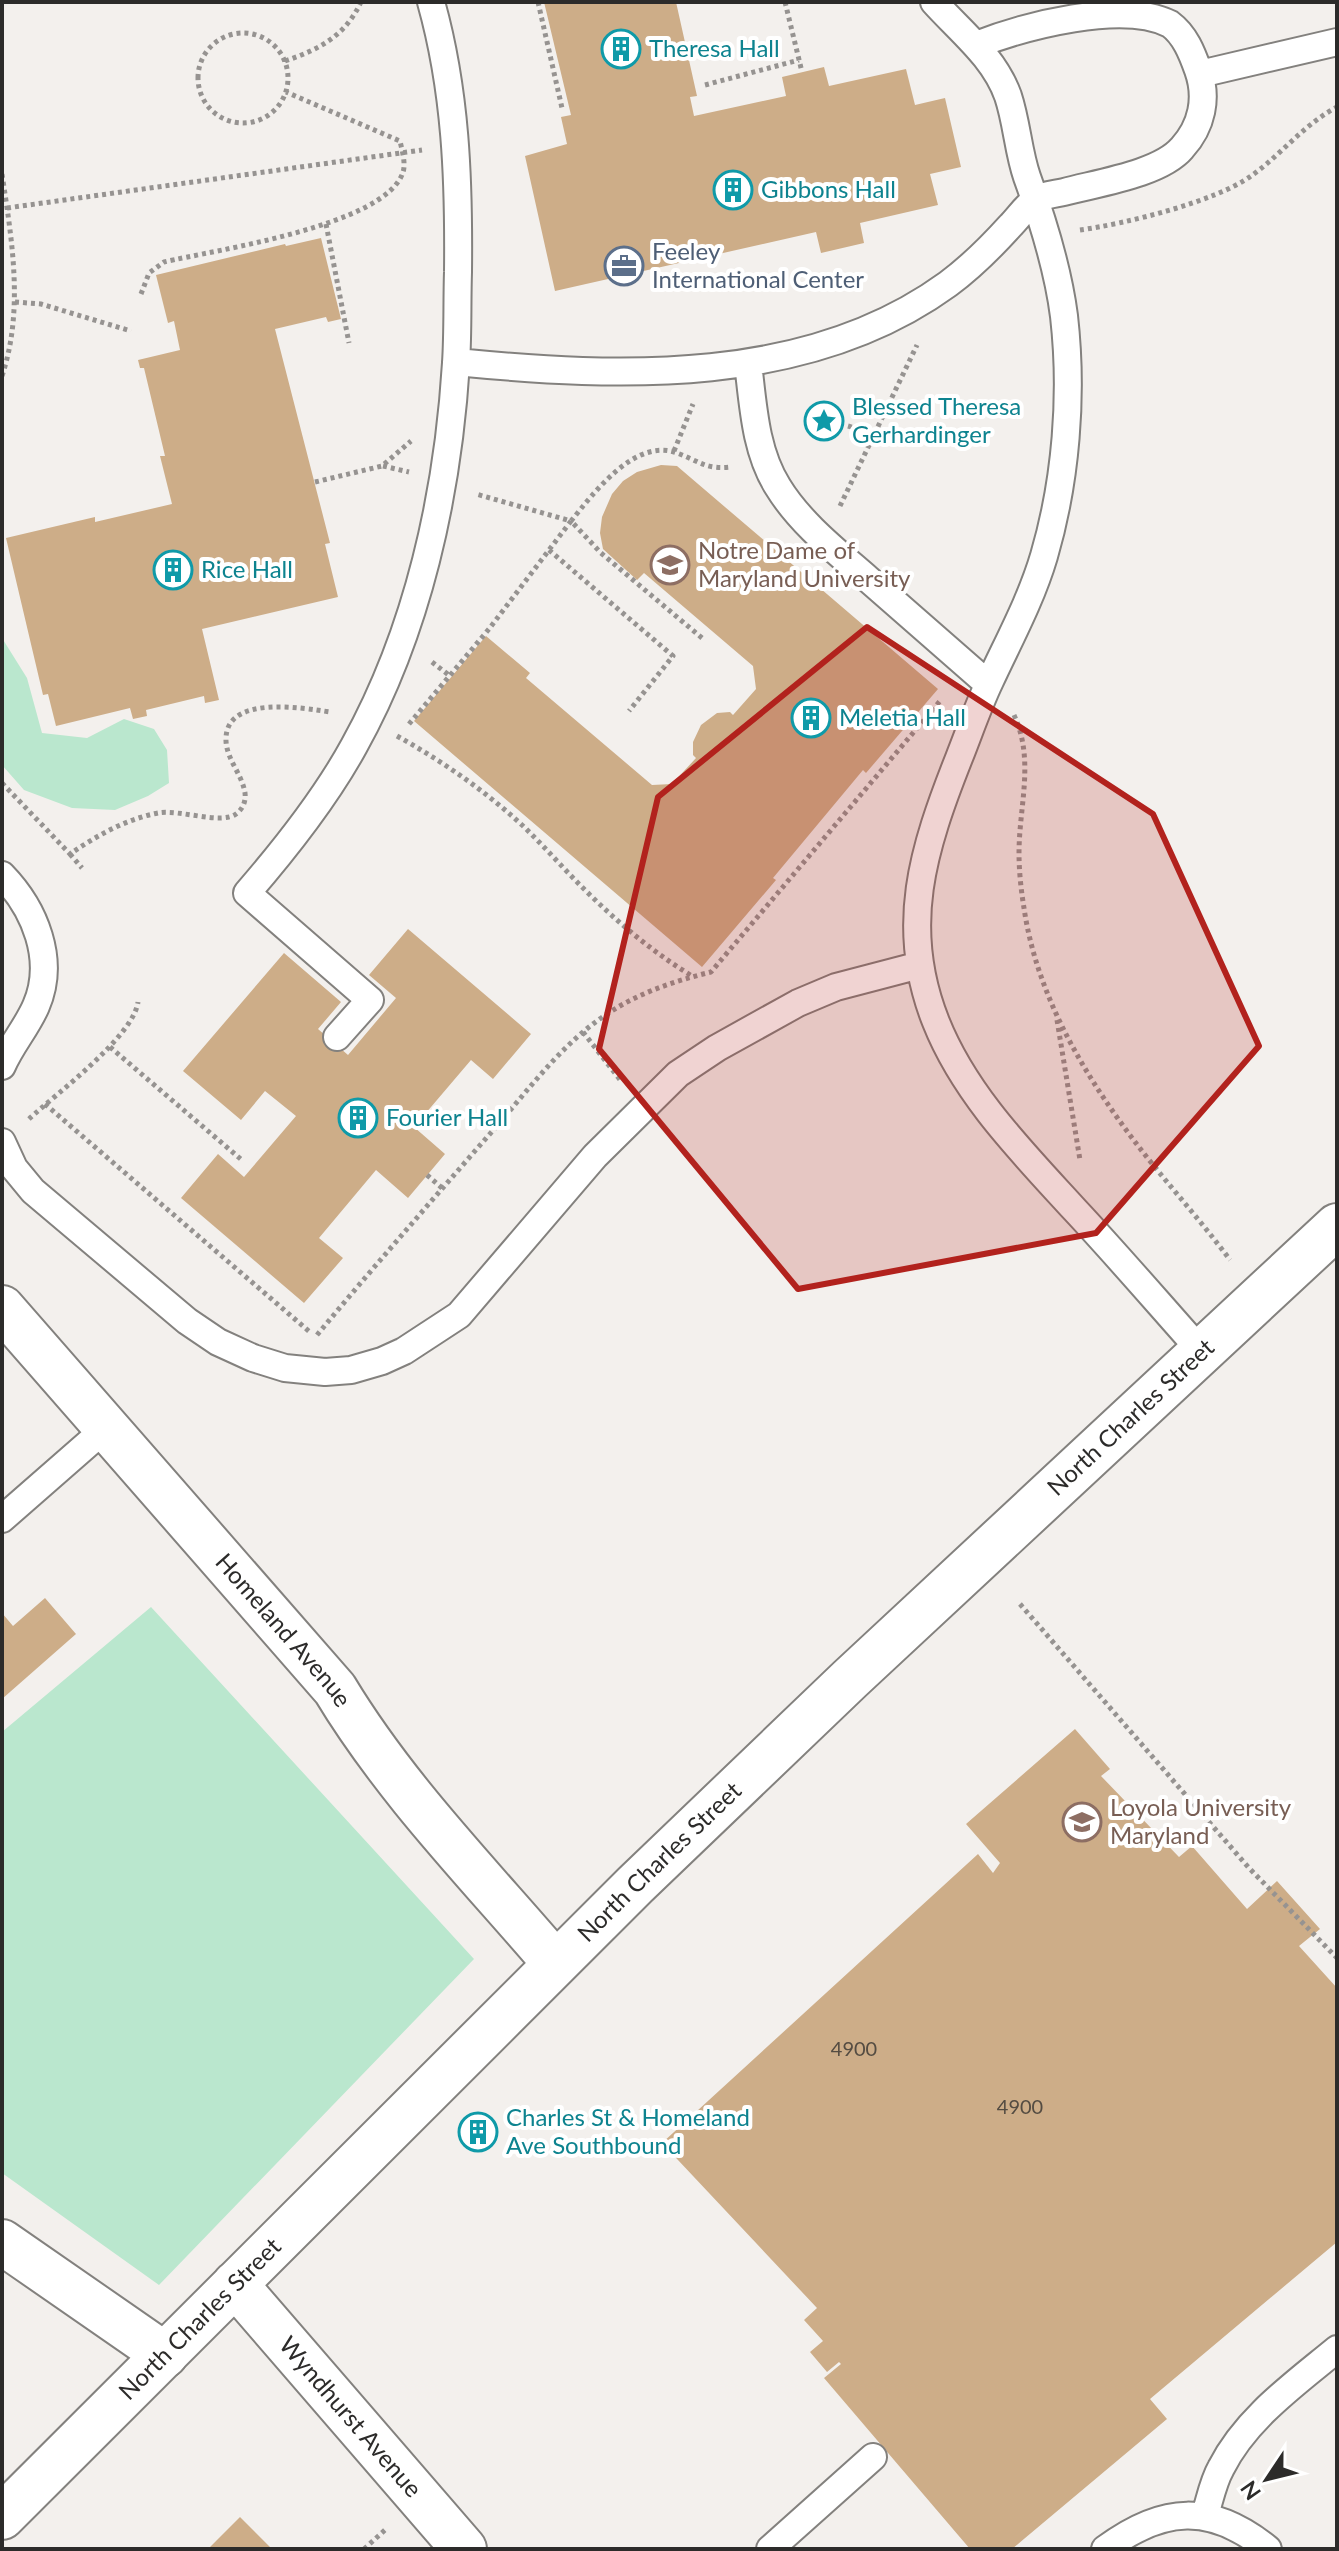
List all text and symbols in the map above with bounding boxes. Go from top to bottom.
building icon: Theresa Hall [600,28,642,70]
place label: Theresa Hall [649,33,780,62]
building icon: Gibbons Hall [712,169,754,211]
place label: Gibbons Hall [761,174,896,203]
place label: Feeley International Center [652,236,864,293]
office icon: Feeley International Center [603,245,645,287]
place label: Blessed Theresa Gerhardinger [852,391,1021,448]
place icon: Blessed Theresa Gerhardinger [803,400,845,442]
place label: Notre Dame of Maryland University [698,535,911,592]
school or university icon: Notre Dame of Maryland University [649,544,691,586]
building icon: Rice Hall [152,549,194,591]
place label: Rice Hall [201,554,293,583]
building icon: Meletia Hall [790,697,832,739]
place label: Meletia Hall [839,702,966,731]
building icon: Fourier Hall [337,1097,379,1139]
place label: Fourier Hall [386,1102,508,1131]
street label: North Charles Street [1041,1332,1219,1501]
street label: Homeland Avenue [210,1547,358,1712]
street label: North Charles Street [571,1775,747,1947]
place label: Loyola University Maryland [1110,1792,1292,1849]
school or university icon: Loyola University Maryland [1061,1801,1103,1843]
house number: 4900 [831,2036,877,2060]
house number: 4900 [997,2094,1043,2118]
place label: Charles St & Homeland Ave Southbound [506,2102,750,2159]
building icon: Charles St & Homeland Ave Southbound [457,2111,499,2153]
street label: North Charles Street [112,2231,286,2405]
street label: Wyndhurst Avenue [274,2330,429,2503]
north arrow [1227,2439,1307,2519]
text: N [1234,2476,1266,2505]

